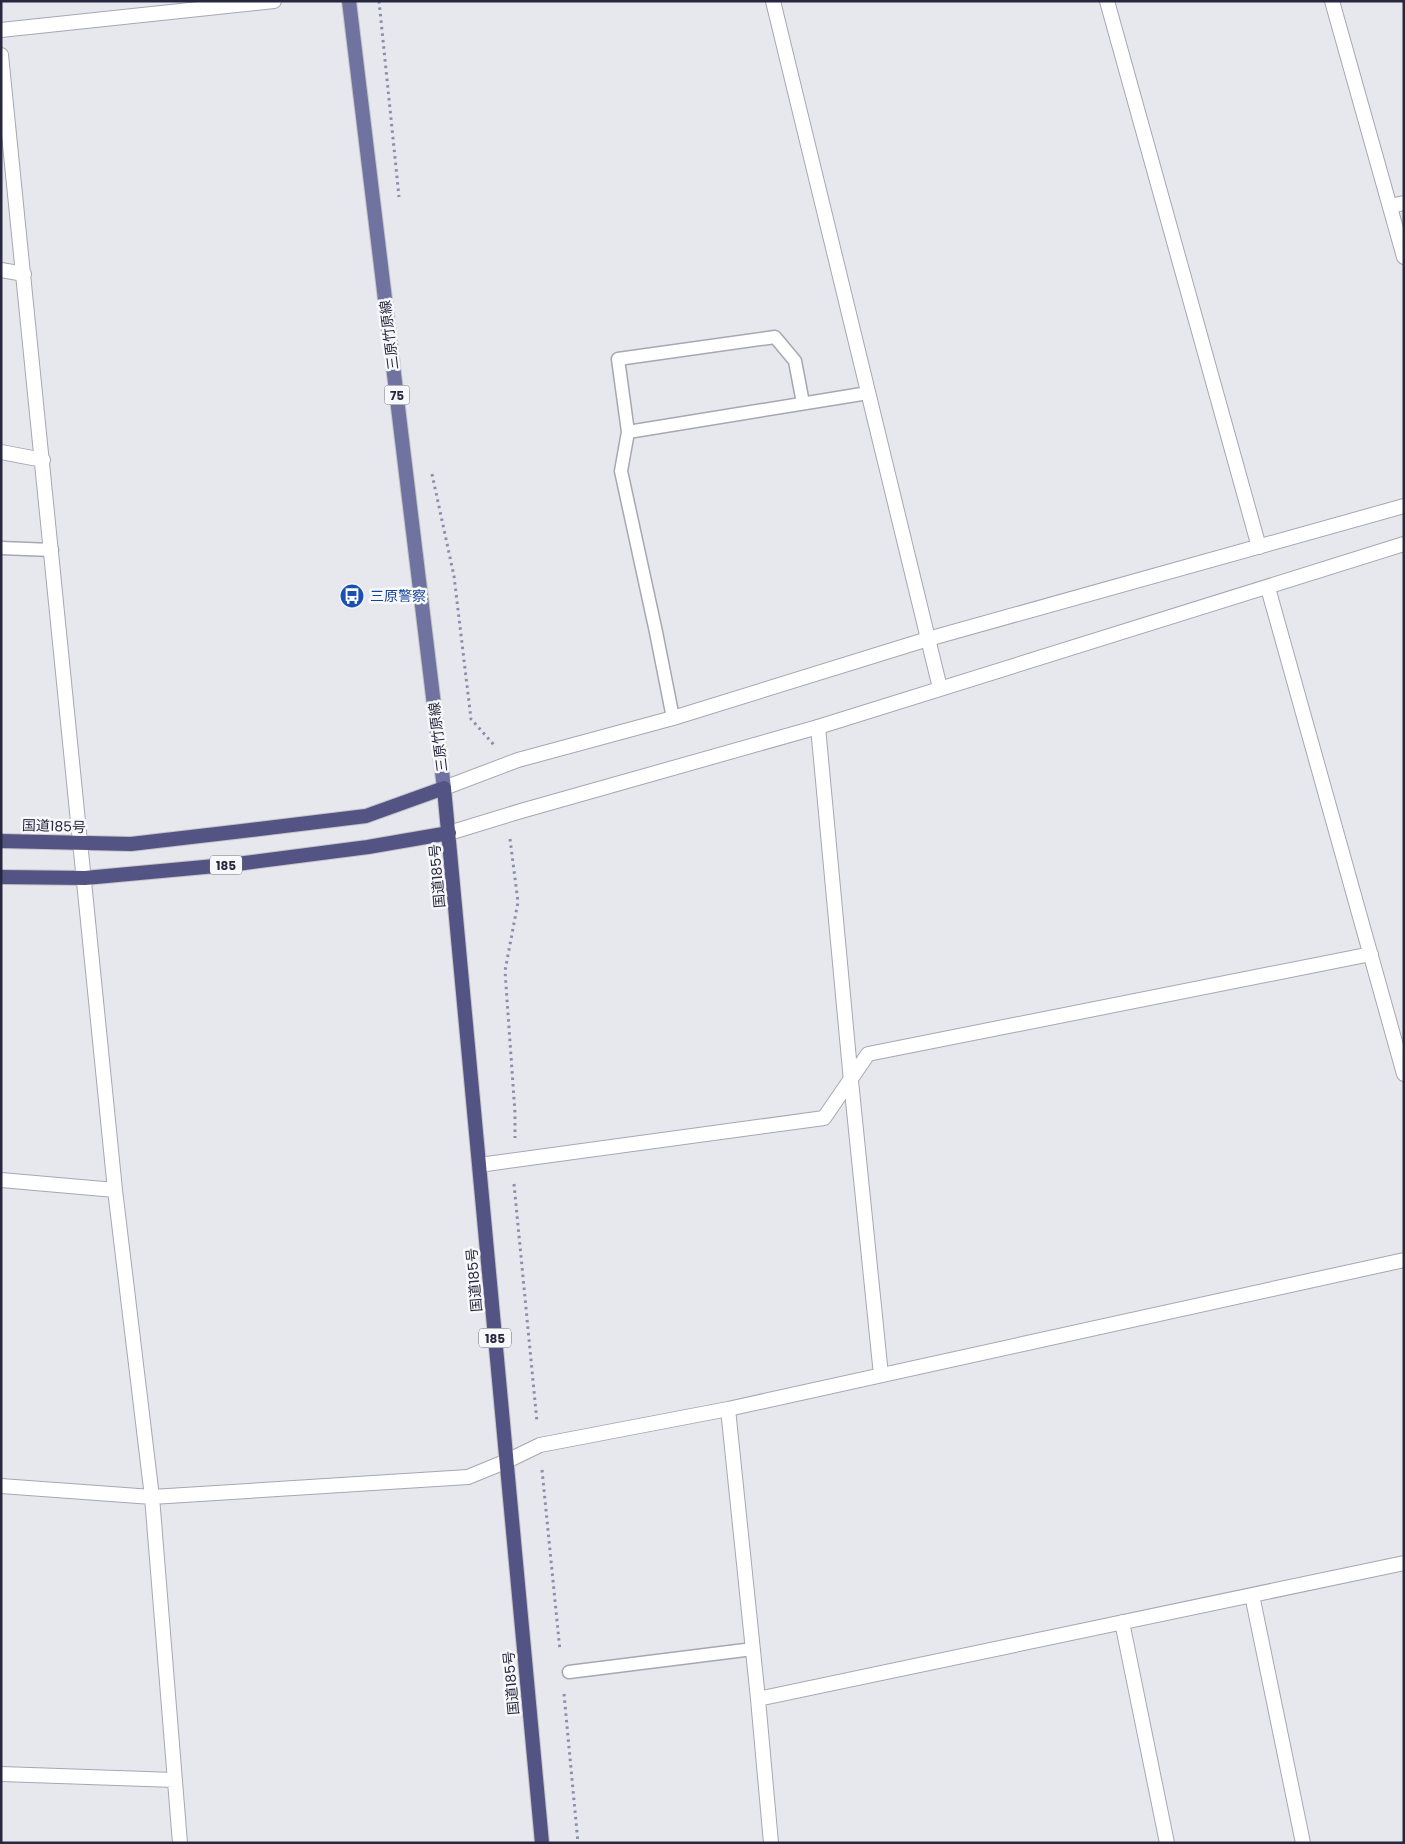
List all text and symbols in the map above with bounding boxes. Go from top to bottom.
street label: 三原竹原線 [375,299,403,371]
road number: 75 [384,386,410,404]
bus stop icon: 三原警察 [339,583,365,609]
place label: 三原警察 [370,586,426,606]
street label: 三原竹原線 [424,701,452,773]
street label: 国道185号 [22,815,86,837]
street label: 国道185号 [424,843,450,909]
road number: 185 [210,856,242,874]
street label: 国道185号 [461,1247,487,1313]
road number: 185 [479,1329,511,1348]
street label: 国道185号 [498,1650,524,1716]

